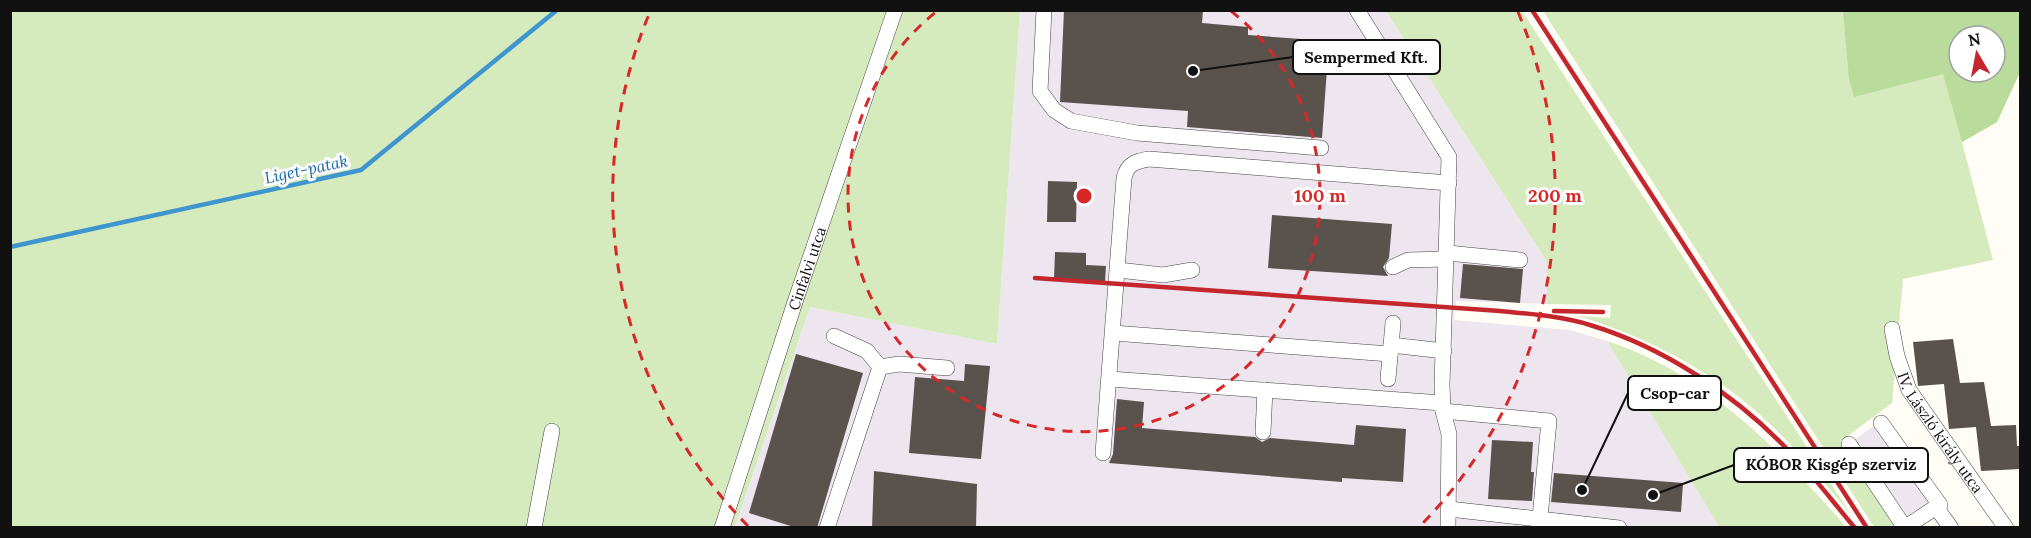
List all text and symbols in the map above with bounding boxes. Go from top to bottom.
north arrow [1947,24,2007,84]
text: N [1967,28,1982,50]
callout: Sempermed Kft. [1293,40,1440,74]
text: Sempermed Kft. [1304,47,1428,67]
water label: Liget-patak [263,150,349,188]
text: 100 m [1294,184,1346,207]
text: 200 m [1528,184,1582,207]
centre of rings [1074,186,1094,206]
street label: Cinfalvi utca [784,224,830,312]
street label: IV. László király utca [1894,369,1988,497]
callout: Csop-car [1628,376,1721,410]
text: Csop-car [1640,383,1710,403]
callout: KÓBOR Kisgép szerviz [1734,448,1928,482]
text: KÓBOR Kisgép szerviz [1746,454,1916,474]

